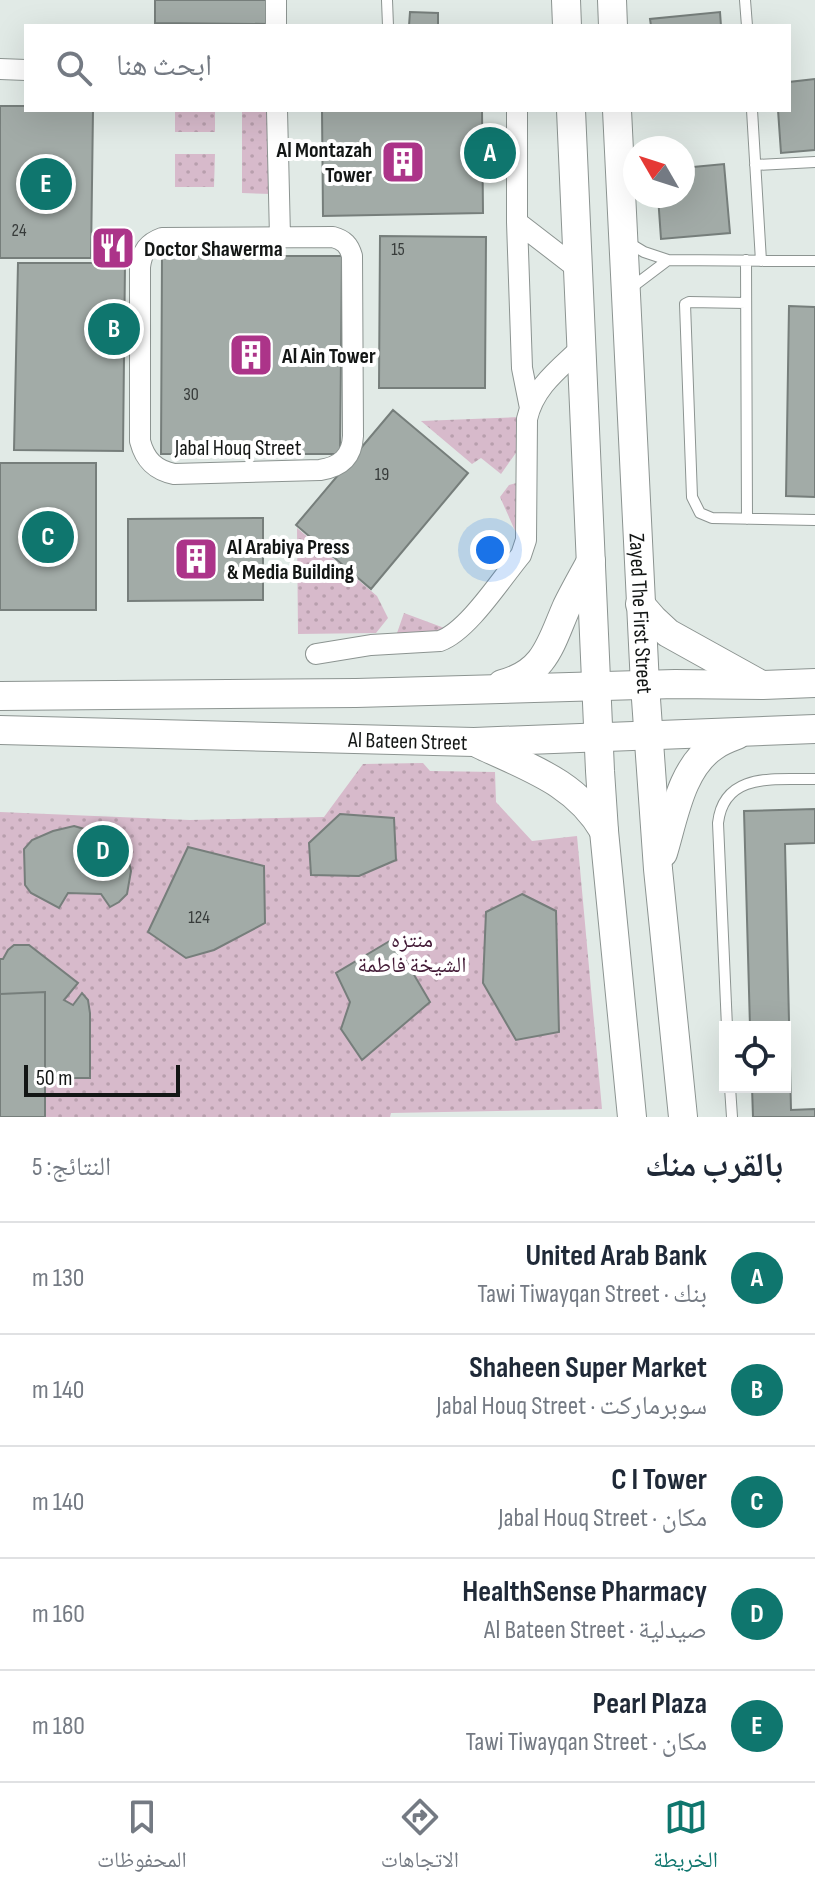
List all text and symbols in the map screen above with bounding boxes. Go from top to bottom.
search box [24,24,791,112]
icon: search [52,46,96,90]
text: ابحث هنا [116,48,212,84]
pin: A [464,123,516,183]
north arrow [623,136,695,208]
place label: Al Montazah Tower [276,137,372,189]
building icon: Al Montazah Tower [379,138,427,186]
pin: E [20,154,72,214]
house number: 24 [12,220,27,241]
restaurant icon: Doctor Shawerma [89,224,137,272]
place label: Doctor Shawerma [144,236,283,263]
house number: 15 [391,239,405,260]
pin: B [88,299,140,359]
building icon: Al Ain Tower [227,331,275,379]
place label: Al Ain Tower [281,343,376,370]
house number: 30 [183,384,199,405]
street label: Jabal Houq Street [174,435,302,462]
house number: 19 [375,464,389,485]
pin: C [22,507,74,567]
your location [470,530,510,570]
street label: Zayed The First Street [623,532,658,695]
place label: Al Arabiya Press & Media Building [226,534,354,586]
building icon: Al Arabiya Press & Media Building [172,535,220,583]
street label: Al Bateen Street [347,727,468,757]
pin: D [77,821,129,881]
house number: 124 [188,907,210,928]
park label: منتزه الشيخة فاطمة [358,927,466,979]
map controls [719,1021,791,1093]
button: locate [719,1021,791,1093]
scale bar [24,1061,180,1097]
text: 50 m [36,1065,72,1092]
text: بالقرب منك [645,1145,783,1186]
text: النتائج: 5 [32,1152,111,1183]
text: United Arab Bank [525,1238,707,1274]
text: 130 m [32,1263,84,1294]
text: A [751,1263,763,1294]
text: بنك · Tawi Tiwayqan Street [477,1279,707,1310]
text: Shaheen Super Market [469,1350,707,1386]
text: 140 m [32,1375,84,1406]
text: B [751,1375,763,1406]
text: سوبرماركت · Jabal Houq Street [436,1391,707,1422]
text: C I Tower [611,1462,707,1498]
text: 140 m [32,1487,84,1518]
text: C [750,1487,764,1518]
text: مكان · Jabal Houq Street [498,1503,707,1534]
text: HealthSense Pharmacy [462,1574,707,1610]
text: 160 m [32,1599,85,1630]
text: D [750,1599,764,1630]
text: صيدلية · Al Bateen Street [484,1615,707,1646]
text: Pearl Plaza [593,1686,707,1722]
text: 180 m [32,1711,85,1742]
text: E [751,1711,763,1742]
text: مكان · Tawi Tiwayqan Street [465,1727,707,1758]
tab: المحفوظات [97,1795,187,1881]
tab: الاتجاهات [381,1795,459,1881]
tab: الخريطة [653,1795,718,1881]

